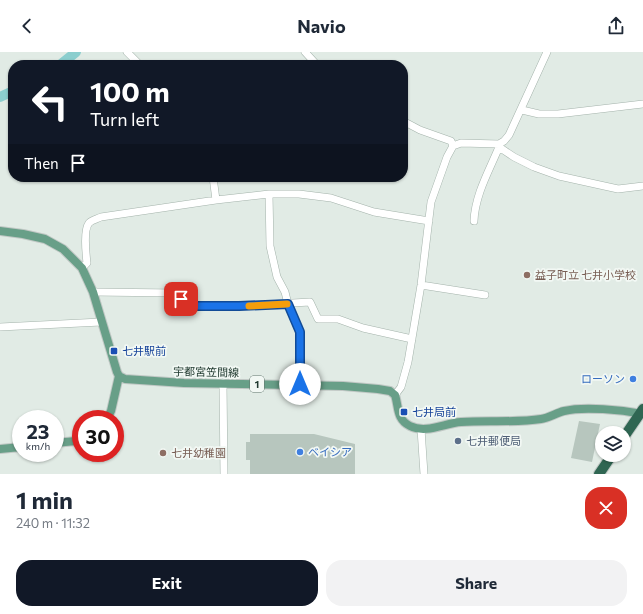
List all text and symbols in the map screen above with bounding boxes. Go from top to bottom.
icon: back [16,15,38,37]
text: Navio [297,15,346,37]
icon: share [605,15,627,37]
text: 100 m [90,74,170,108]
icon: left [24,76,76,128]
text: Turn left [90,108,159,130]
icon: arrive [67,152,89,174]
text: Then [24,154,59,172]
place label: 益子町立 七井小学校 [535,268,636,281]
marker: 益子町立 七井小学校 [522,270,532,280]
pin [164,282,198,316]
icon: arrive [170,288,192,310]
place label: 七井駅前 [122,344,166,357]
marker: 七井駅前 [109,346,119,356]
position arrow [279,363,321,405]
street label: 宇都宮笠間線 [173,364,239,379]
place label: ローソン [581,372,625,385]
marker: ローソン [628,374,638,384]
road number: 1 [250,376,264,392]
place label: 七井局前 [412,405,456,418]
marker: 七井局前 [399,407,409,417]
speed limit sign: 30 [72,410,124,462]
text: 23 [26,419,50,443]
map controls [595,426,631,462]
button: layers [595,426,631,462]
place label: 七井郵便局 [466,434,521,447]
marker: 七井郵便局 [453,436,463,446]
text: km/h [26,440,50,452]
place label: ベイシア [308,445,352,458]
place label: 七井幼稚園 [171,446,226,459]
marker: ベイシア [295,447,305,457]
marker: 七井幼稚園 [158,448,168,458]
text: 1 min [16,485,73,514]
button: close [585,487,627,529]
text: 240 m · 11:32 [16,515,90,531]
button: Exit [16,560,318,606]
button: Share [326,560,627,606]

